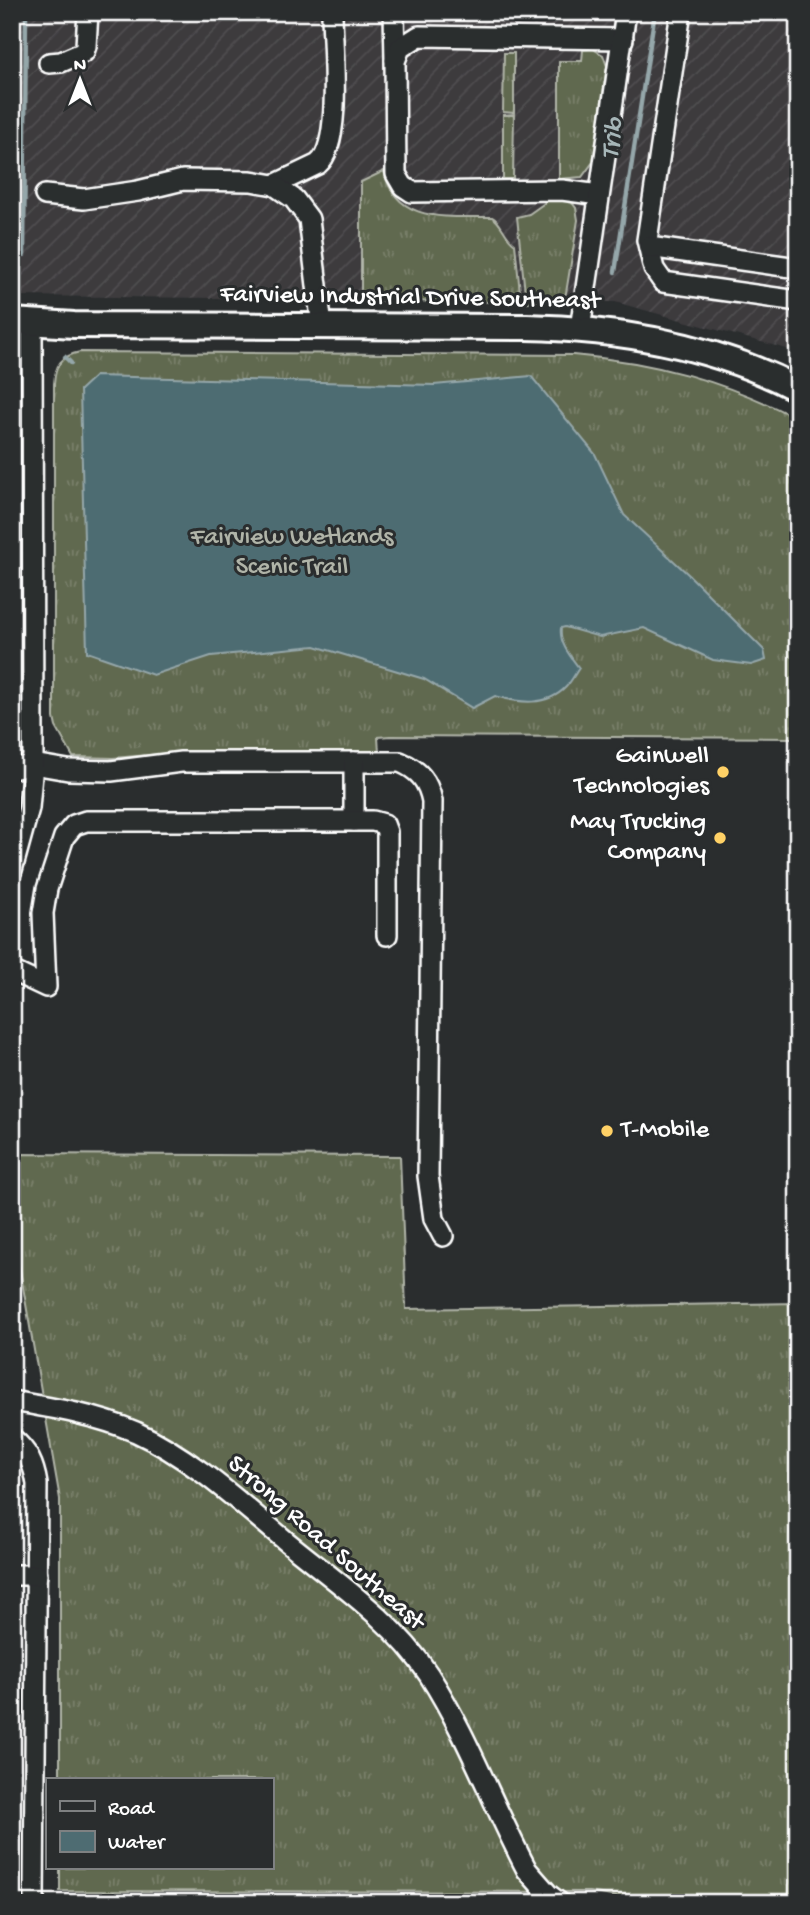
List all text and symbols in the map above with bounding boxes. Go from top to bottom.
north arrow [46,46,116,116]
text: N [74,55,86,78]
water label: Trib [594,115,634,162]
street label: Fairview Industrial Drive Southeast [219,280,603,318]
park label: Fairview Wetlands Scenic Trail [190,523,395,584]
place label: Gainwell Technologies [572,742,710,803]
marker: Gainwell Technologies [715,764,731,780]
place label: May Trucking Company [570,808,706,869]
marker: May Trucking Company [712,830,728,846]
place label: T-Mobile [619,1116,710,1147]
marker: T-Mobile [599,1123,615,1139]
street label: Strong Road Southeast [220,1450,432,1640]
legend [46,1778,273,1870]
text: Road [108,1798,156,1823]
text: Water [108,1832,166,1857]

